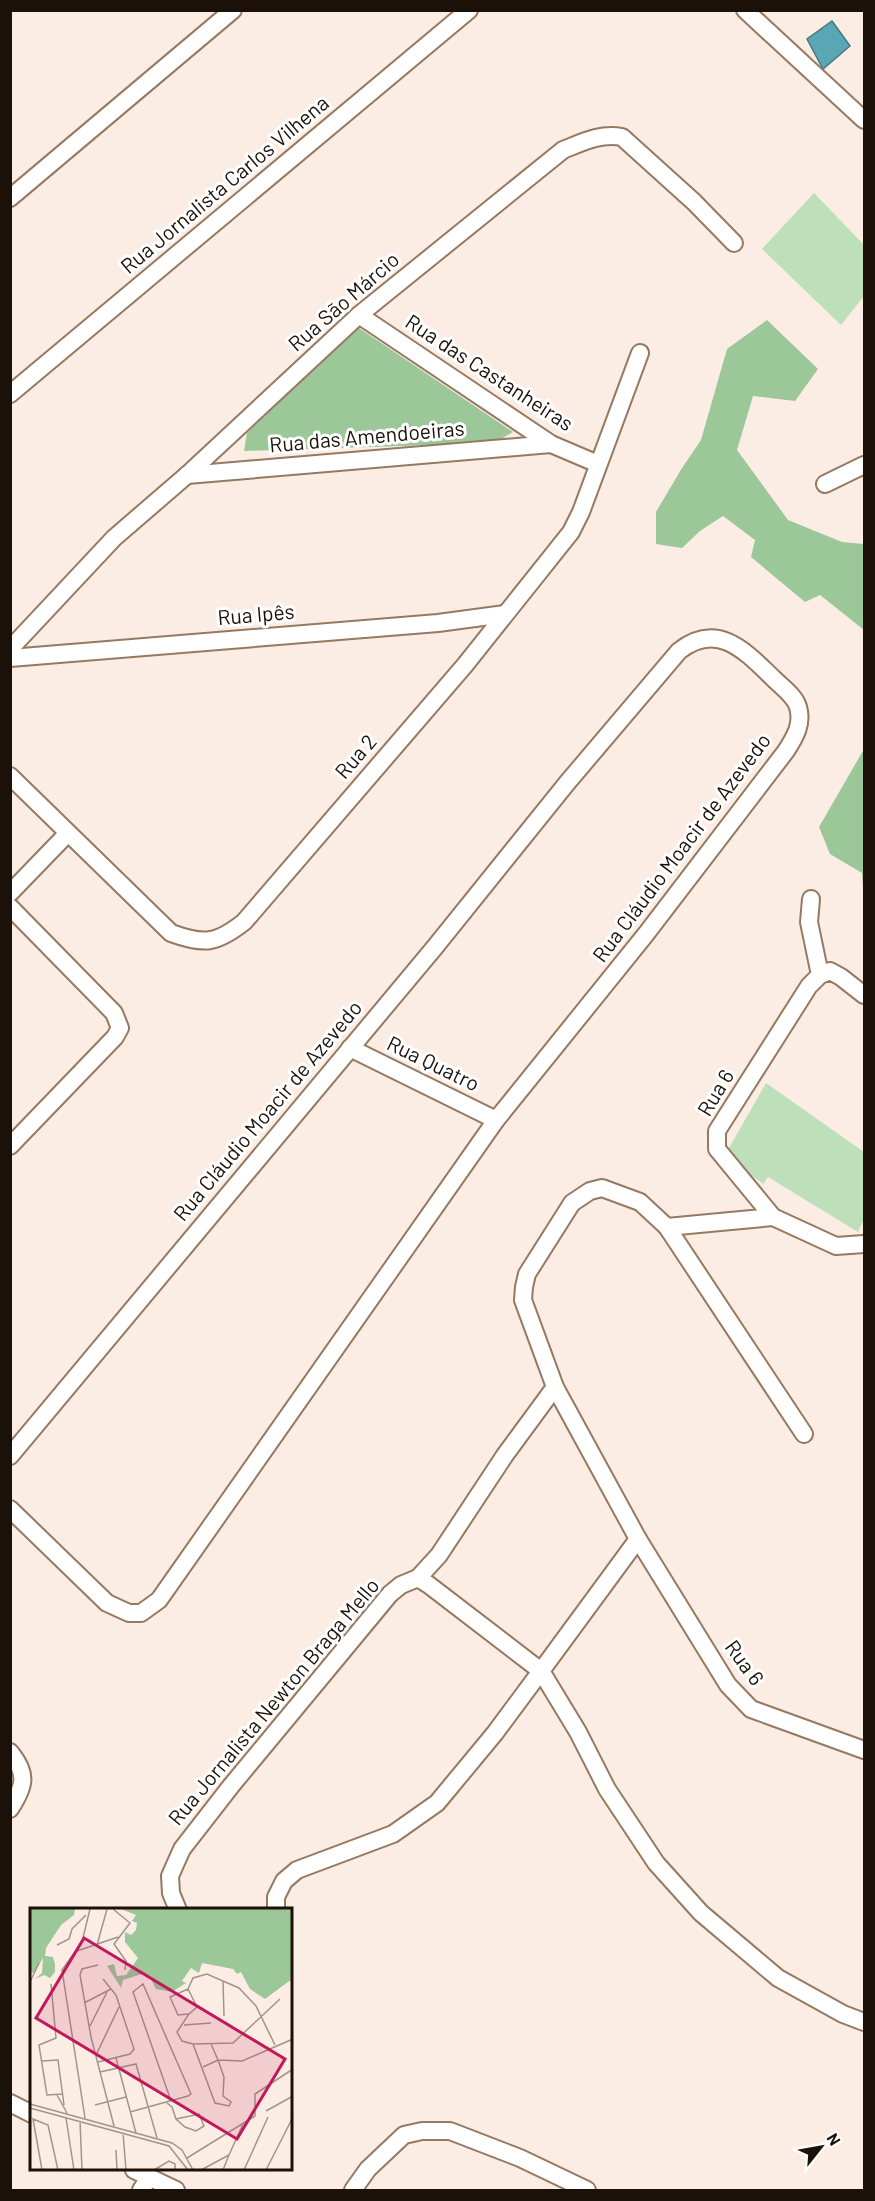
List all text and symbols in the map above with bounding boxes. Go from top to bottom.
street label: Rua Jornalista Carlos Vilhena [115,90,333,278]
street label: Rua São Márcio [283,246,403,356]
street label: Rua das Castanheiras [401,308,578,435]
street label: Rua das Amendoeiras [268,415,465,456]
street label: Rua Ipês [216,598,295,629]
street label: Rua Cláudio Moacir de Azevedo [587,728,775,966]
street label: Rua 2 [329,729,381,783]
street label: Rua Cláudio Moacir de Azevedo [167,995,366,1225]
street label: Rua Quatro [383,1030,484,1096]
street label: Rua 6 [691,1064,738,1120]
street label: Rua Jornalista Newton Braga Mello [162,1572,384,1830]
street label: Rua 6 [720,1635,770,1690]
inset map [30,1908,292,2171]
north arrow [791,2117,851,2177]
text: N [823,2130,845,2148]

